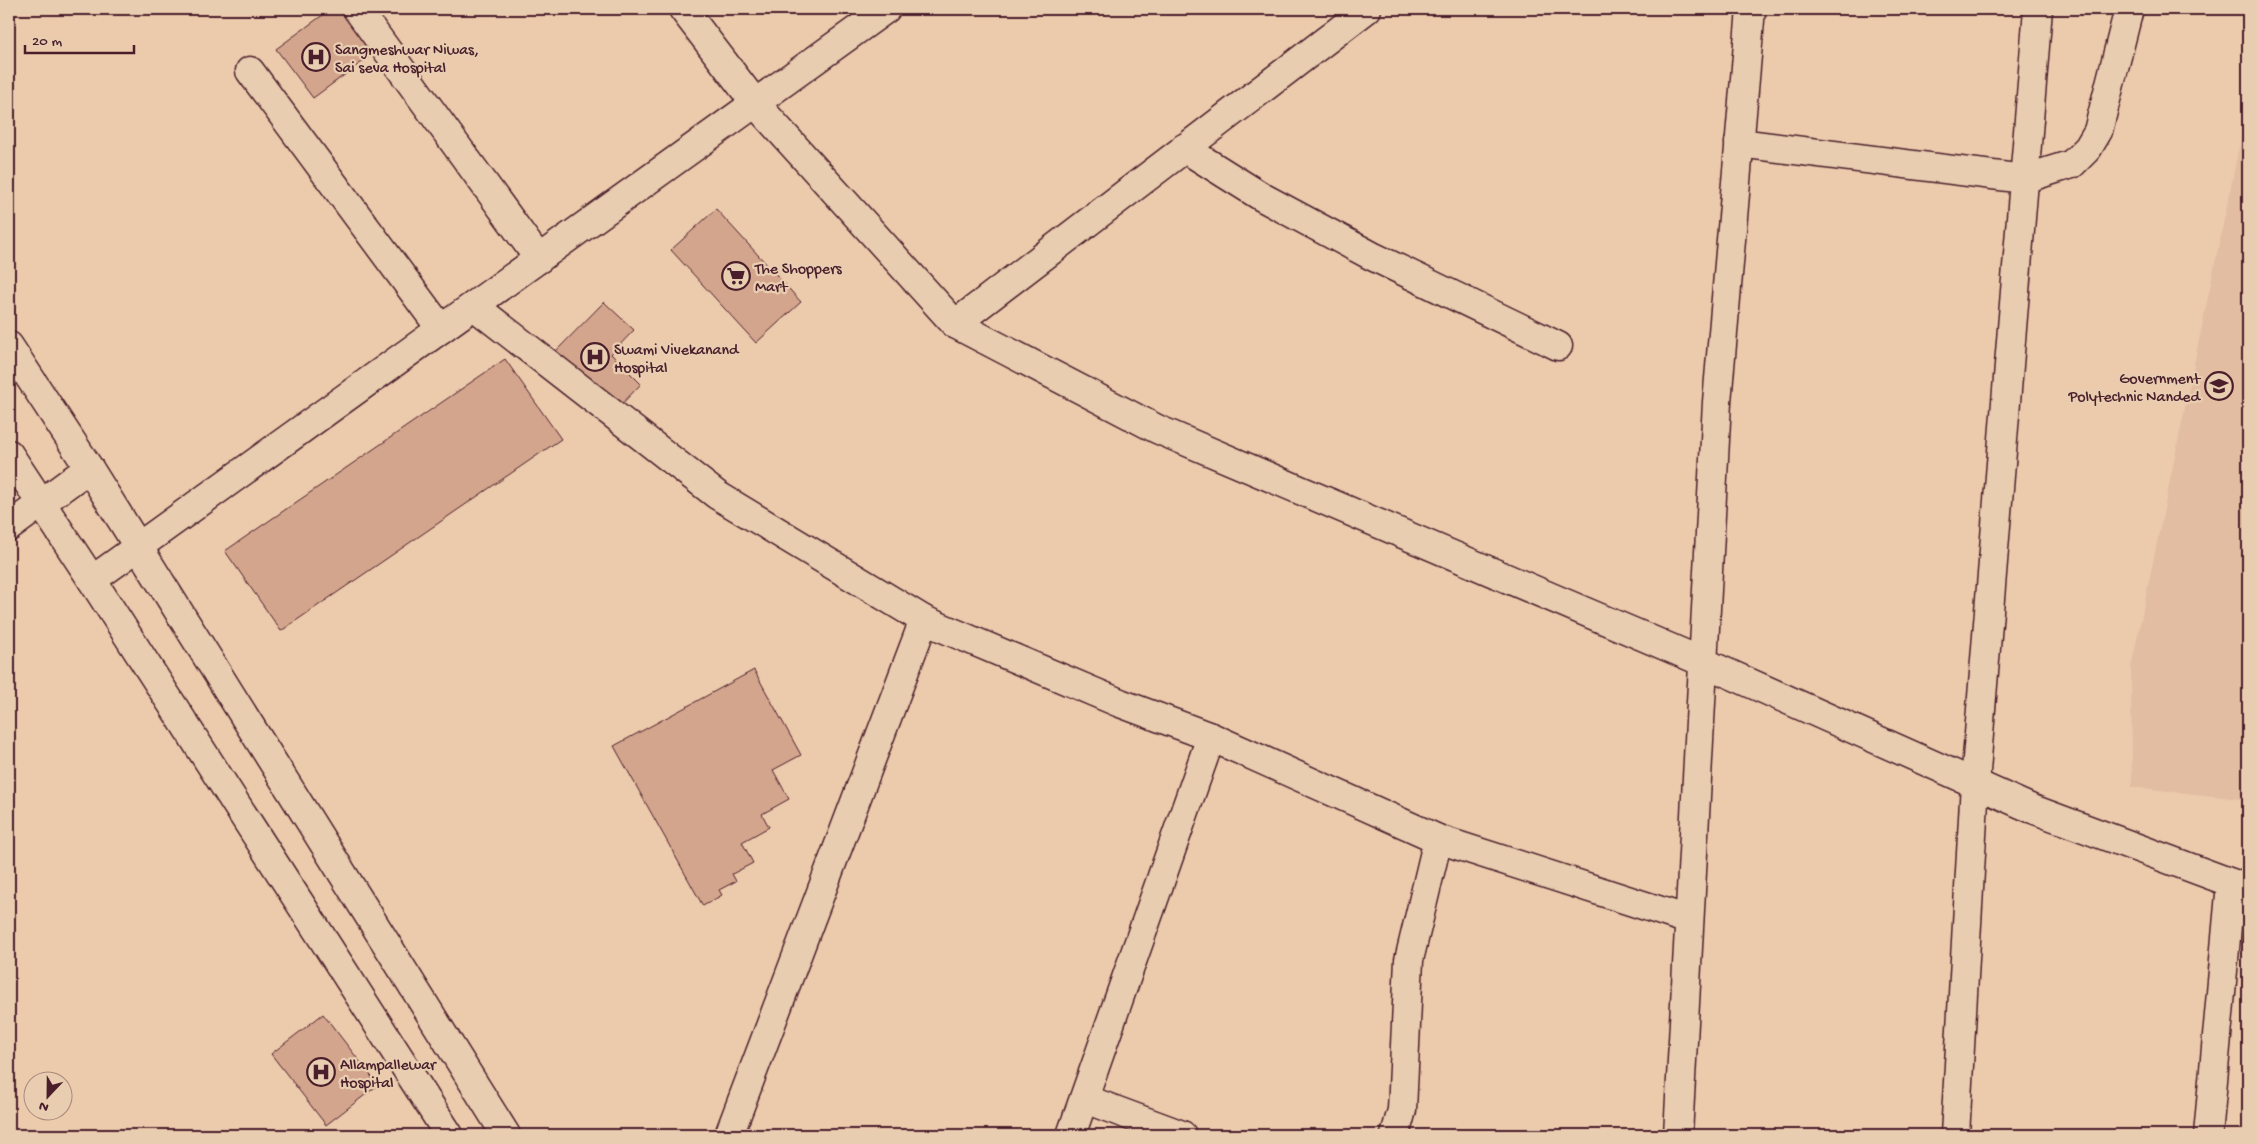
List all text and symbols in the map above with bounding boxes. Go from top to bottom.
scale bar [25,22,134,54]
text: 20 m [32,33,62,51]
hospital icon: Sangmeshwar Niwas, Sai seva Hospital [301,42,331,72]
place label: Sangmeshwar Niwas, Sai seva Hospital [335,42,479,79]
supermarket icon: The Shoppers Mart [721,261,751,291]
place label: The Shoppers Mart [754,261,843,298]
hospital icon: Swami Vivekanand Hospital [580,342,610,372]
place label: Swami Vivekanand Hospital [614,342,740,379]
place label: Government Polytechnic Nanded [2067,371,2202,408]
school or university icon: Government Polytechnic Nanded [2204,371,2234,401]
hospital icon: Allampallewar Hospital [306,1057,336,1087]
place label: Allampallewar Hospital [340,1057,437,1094]
north arrow [22,1072,72,1122]
text: N [37,1096,51,1115]

